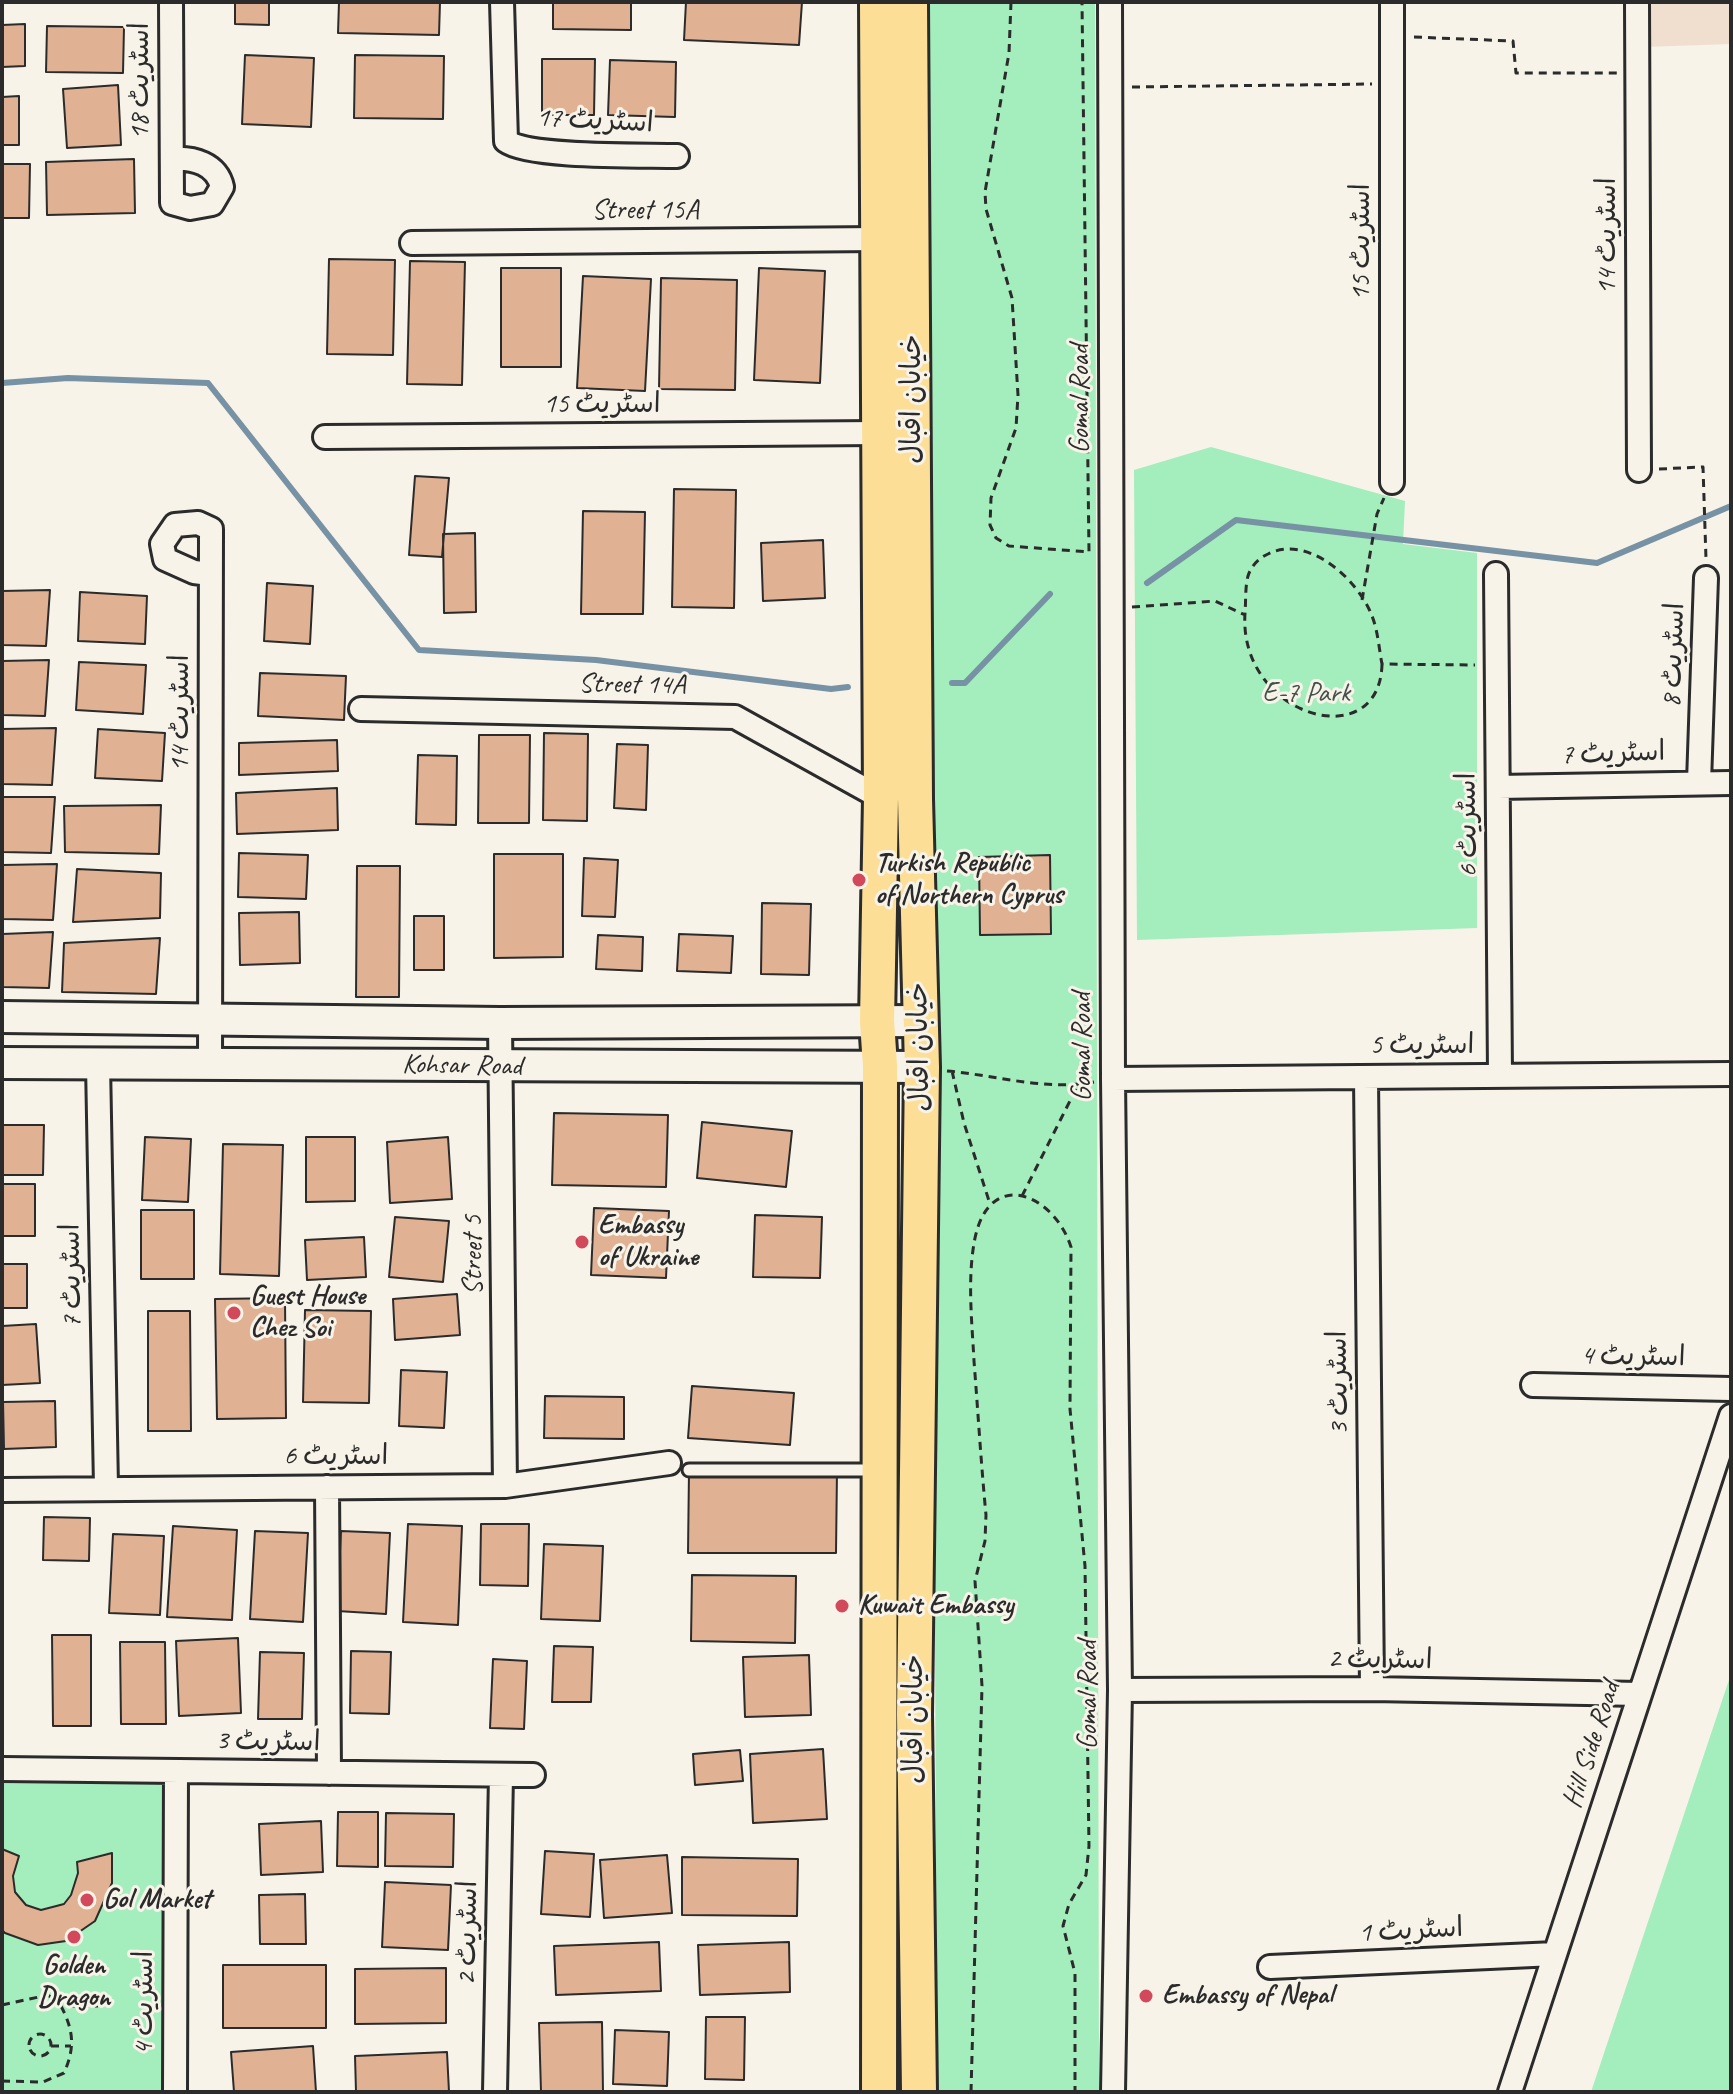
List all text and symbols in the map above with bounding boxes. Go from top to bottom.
street label: اسٹریٹ 18 [124,22,158,140]
street label: اسٹریٹ 17 [535,101,655,141]
street label: اسٹریٹ 14 [1591,177,1625,295]
street label: اسٹریٹ 15 [1345,183,1379,301]
street label: Street 15A [591,194,699,228]
street label: خیابان اقبال [896,334,930,464]
street label: Gomal Road [1064,345,1098,453]
street label: اسٹریٹ 15 [543,388,661,422]
street label: اسٹریٹ 8 [1655,602,1693,708]
street label: اسٹریٹ 14 [164,654,198,772]
street label: Street 14A [578,667,686,703]
park label: E-7 Park [1262,677,1350,711]
street label: اسٹریٹ 7 [1560,735,1666,773]
street label: اسٹریٹ 6 [1450,772,1486,878]
place label: Turkish Republic of Northern Cyprus [875,847,1063,913]
marker: Turkish Republic of Northern Cyprus [850,871,868,889]
street label: خیابان اقبال [902,982,938,1112]
street label: Gomal Road [1066,993,1100,1101]
street label: اسٹریٹ 5 [1370,1029,1474,1063]
street label: Kohsar Road [402,1048,522,1084]
place label: Embassy of Ukraine [598,1209,698,1275]
street label: Street 5 [457,1215,491,1295]
street label: اسٹریٹ 7 [54,1223,90,1329]
marker: Embassy of Ukraine [573,1233,591,1251]
place label: Guest House Chez Soi [250,1280,365,1346]
marker: Guest House Chez Soi [225,1304,243,1322]
street label: اسٹریٹ 3 [1321,1330,1357,1436]
street label: اسٹریٹ 4 [1580,1339,1686,1375]
street label: اسٹریٹ 6 [284,1440,388,1474]
place label: Kuwait Embassy [858,1589,1013,1623]
marker: Kuwait Embassy [833,1597,851,1615]
street label: Gomal Road [1072,1641,1106,1749]
street label: اسٹریٹ 2 [1327,1642,1433,1678]
street label: خیابان اقبال [898,1654,932,1784]
street label: Hill Side Road [1556,1678,1628,1812]
street label: اسٹریٹ 3 [215,1724,321,1760]
street label: اسٹریٹ 2 [450,1880,486,1986]
place label: Gol Market [103,1883,211,1917]
marker: Gol Market [78,1891,96,1909]
street label: اسٹریٹ 1 [1358,1911,1464,1951]
marker: Golden Dragon [65,1928,83,1946]
place label: Golden Dragon [38,1949,110,2015]
street label: اسٹریٹ 4 [128,1951,162,2055]
place label: Embassy of Nepal [1162,1979,1333,2013]
marker: Embassy of Nepal [1137,1987,1155,2005]

